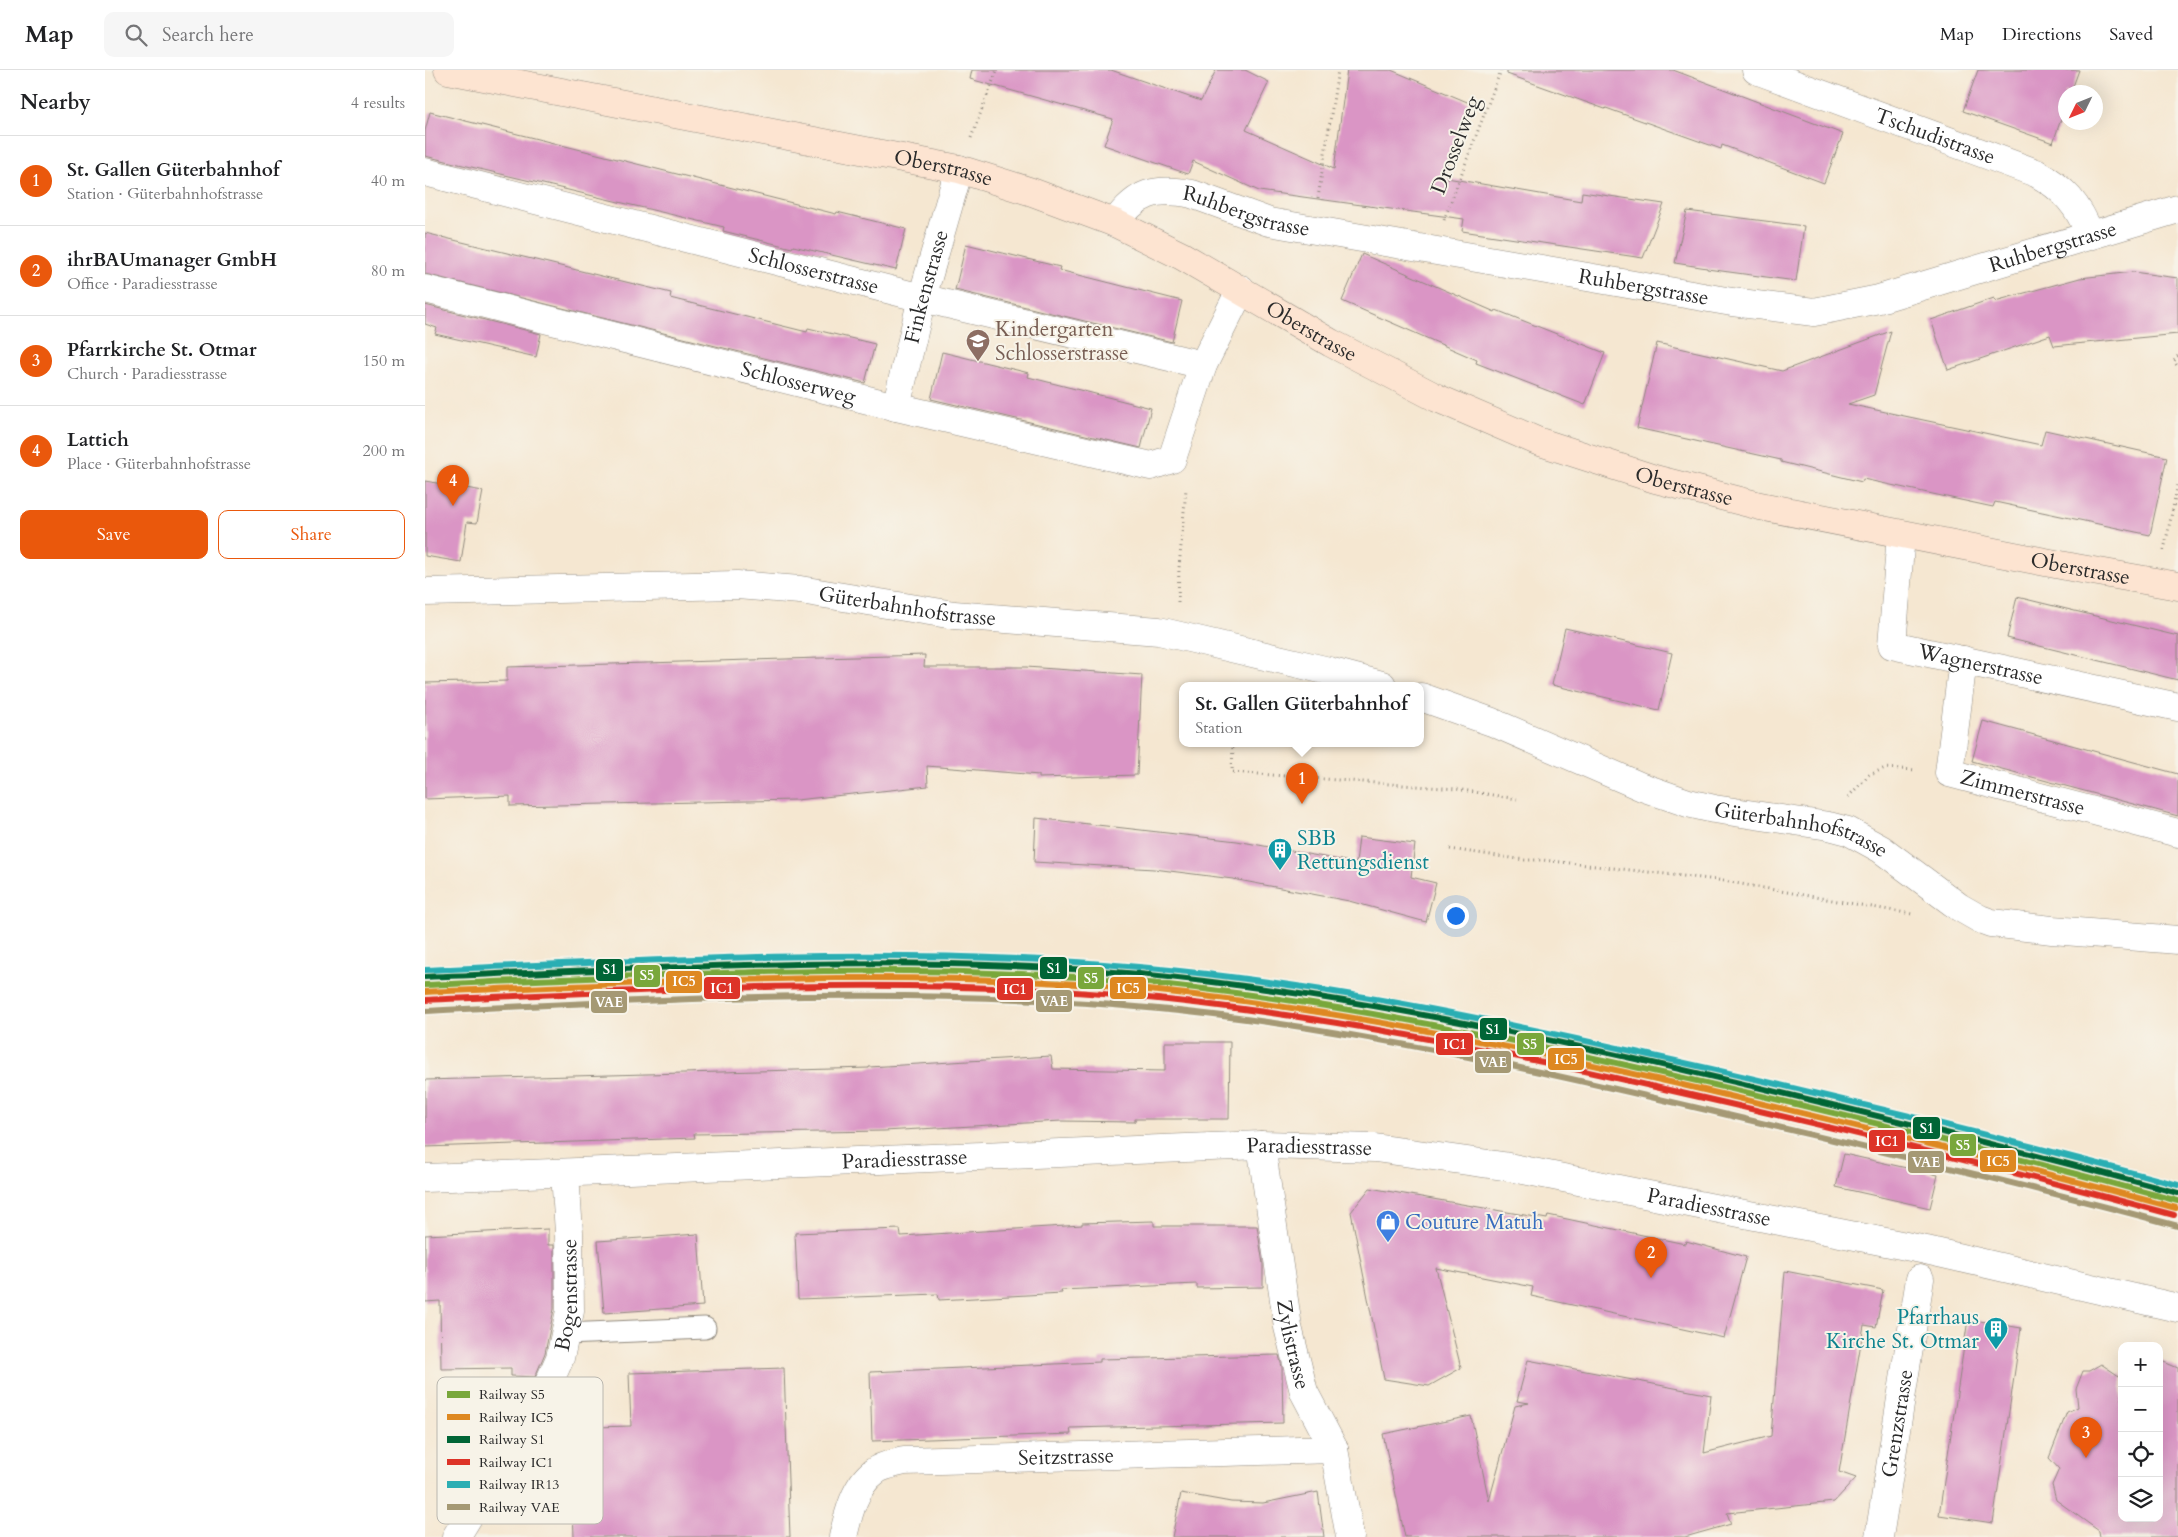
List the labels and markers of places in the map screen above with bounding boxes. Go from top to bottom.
place label: Kindergarten Schlosserstrasse [995,315,1129,368]
school or university icon: Kindergarten Schlosserstrasse [965,328,991,362]
pin: 4 [437,465,469,506]
pin: 1 [1286,763,1318,804]
place label: SBB Rettungsdienst [1297,824,1429,877]
building icon: SBB Rettungsdienst [1267,837,1293,871]
place label: Couture Matuh [1405,1208,1544,1237]
shop icon: Couture Matuh [1375,1209,1401,1243]
pin: 2 [1635,1237,1667,1278]
place label: Pfarrhaus Kirche St. Otmar [1826,1303,1979,1356]
building icon: Pfarrhaus Kirche St. Otmar [1983,1316,2009,1350]
pin: 3 [2070,1417,2102,1458]

